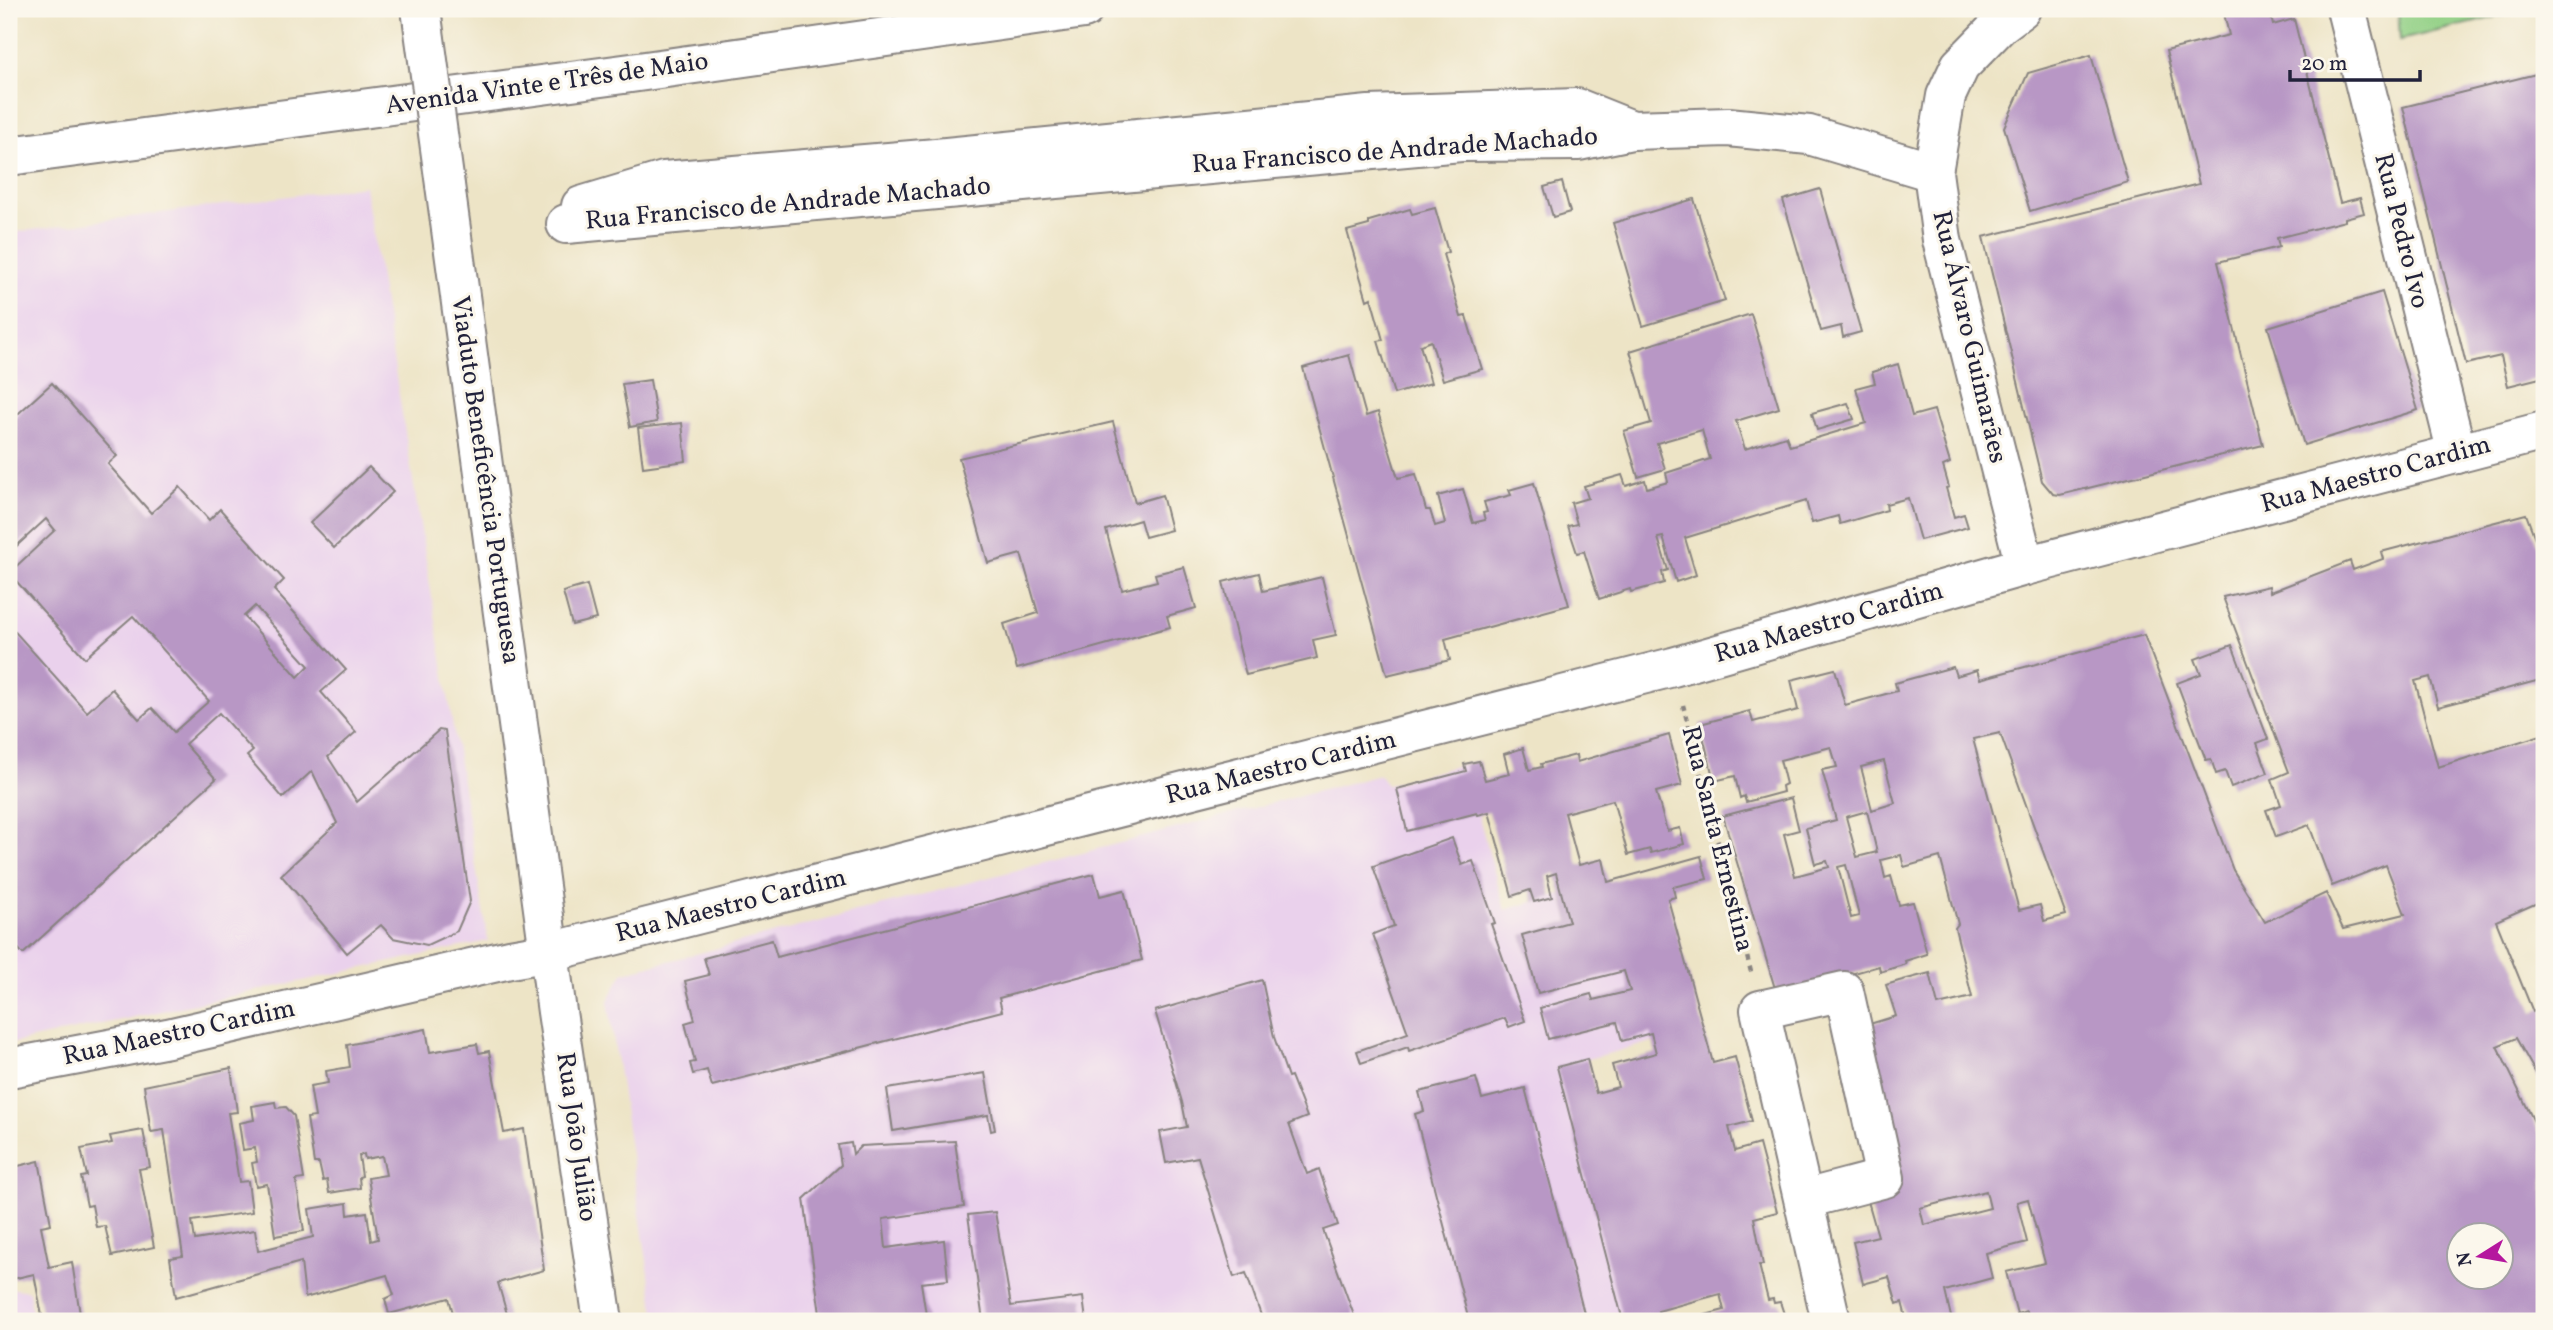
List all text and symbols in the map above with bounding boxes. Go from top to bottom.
scale bar [2290,38,2420,82]
street label: Avenida Vinte e Três de Maio [383,44,711,124]
text: 20 m [2301,50,2347,79]
street label: Rua Francisco de Andrade Machado [1191,119,1599,183]
street label: Rua Pedro Ivo [2364,150,2438,312]
street label: Rua Francisco de Andrade Machado [584,168,992,240]
street label: Rua Álvaro Guimarães [1922,207,2016,467]
street label: Viaduto Beneficência Portuguesa [441,293,529,667]
street label: Rua Maestro Cardim [2257,427,2495,523]
street label: Rua Maestro Cardim [1710,573,1948,673]
street label: Rua Maestro Cardim [1162,722,1400,814]
street label: Rua Santa Ernestina [1672,722,1762,956]
street label: Rua Maestro Cardim [612,860,850,952]
street label: Rua Maestro Cardim [60,991,298,1075]
street label: Rua João Julião [546,1050,606,1224]
north arrow [2444,1222,2514,1292]
text: N [2451,1249,2479,1268]

